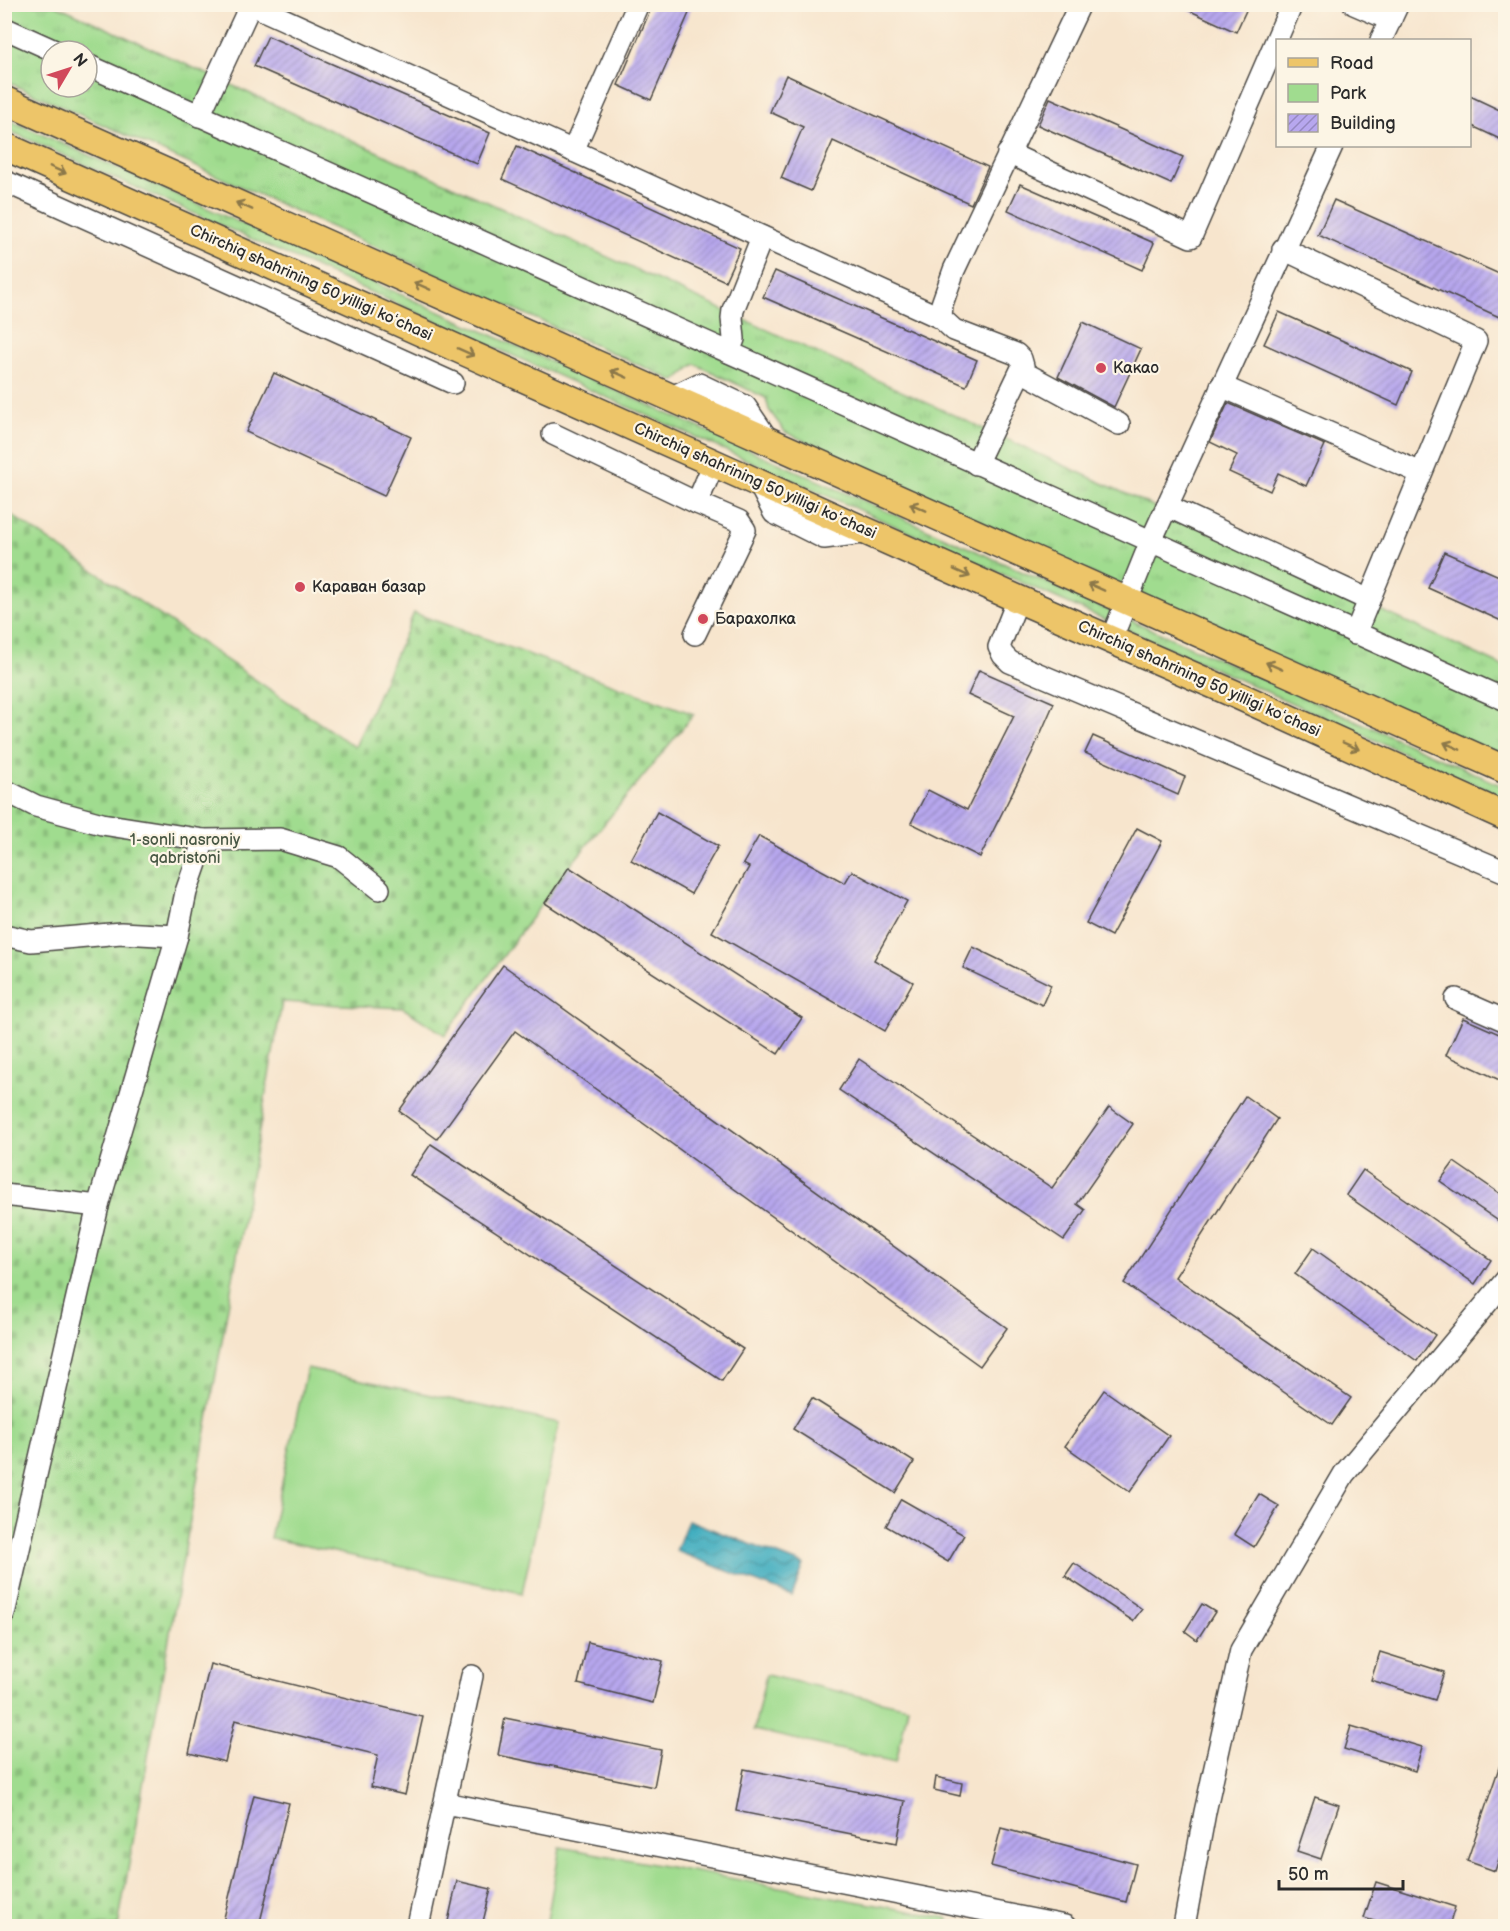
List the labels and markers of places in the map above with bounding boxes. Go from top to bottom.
place label: Какао [1113,359,1159,378]
marker: Какао [1094,361,1108,375]
place label: Караван базар [312,578,426,597]
marker: Караван базар [293,580,307,594]
place label: Барахолка [715,610,797,629]
marker: Барахолка [696,612,710,626]

